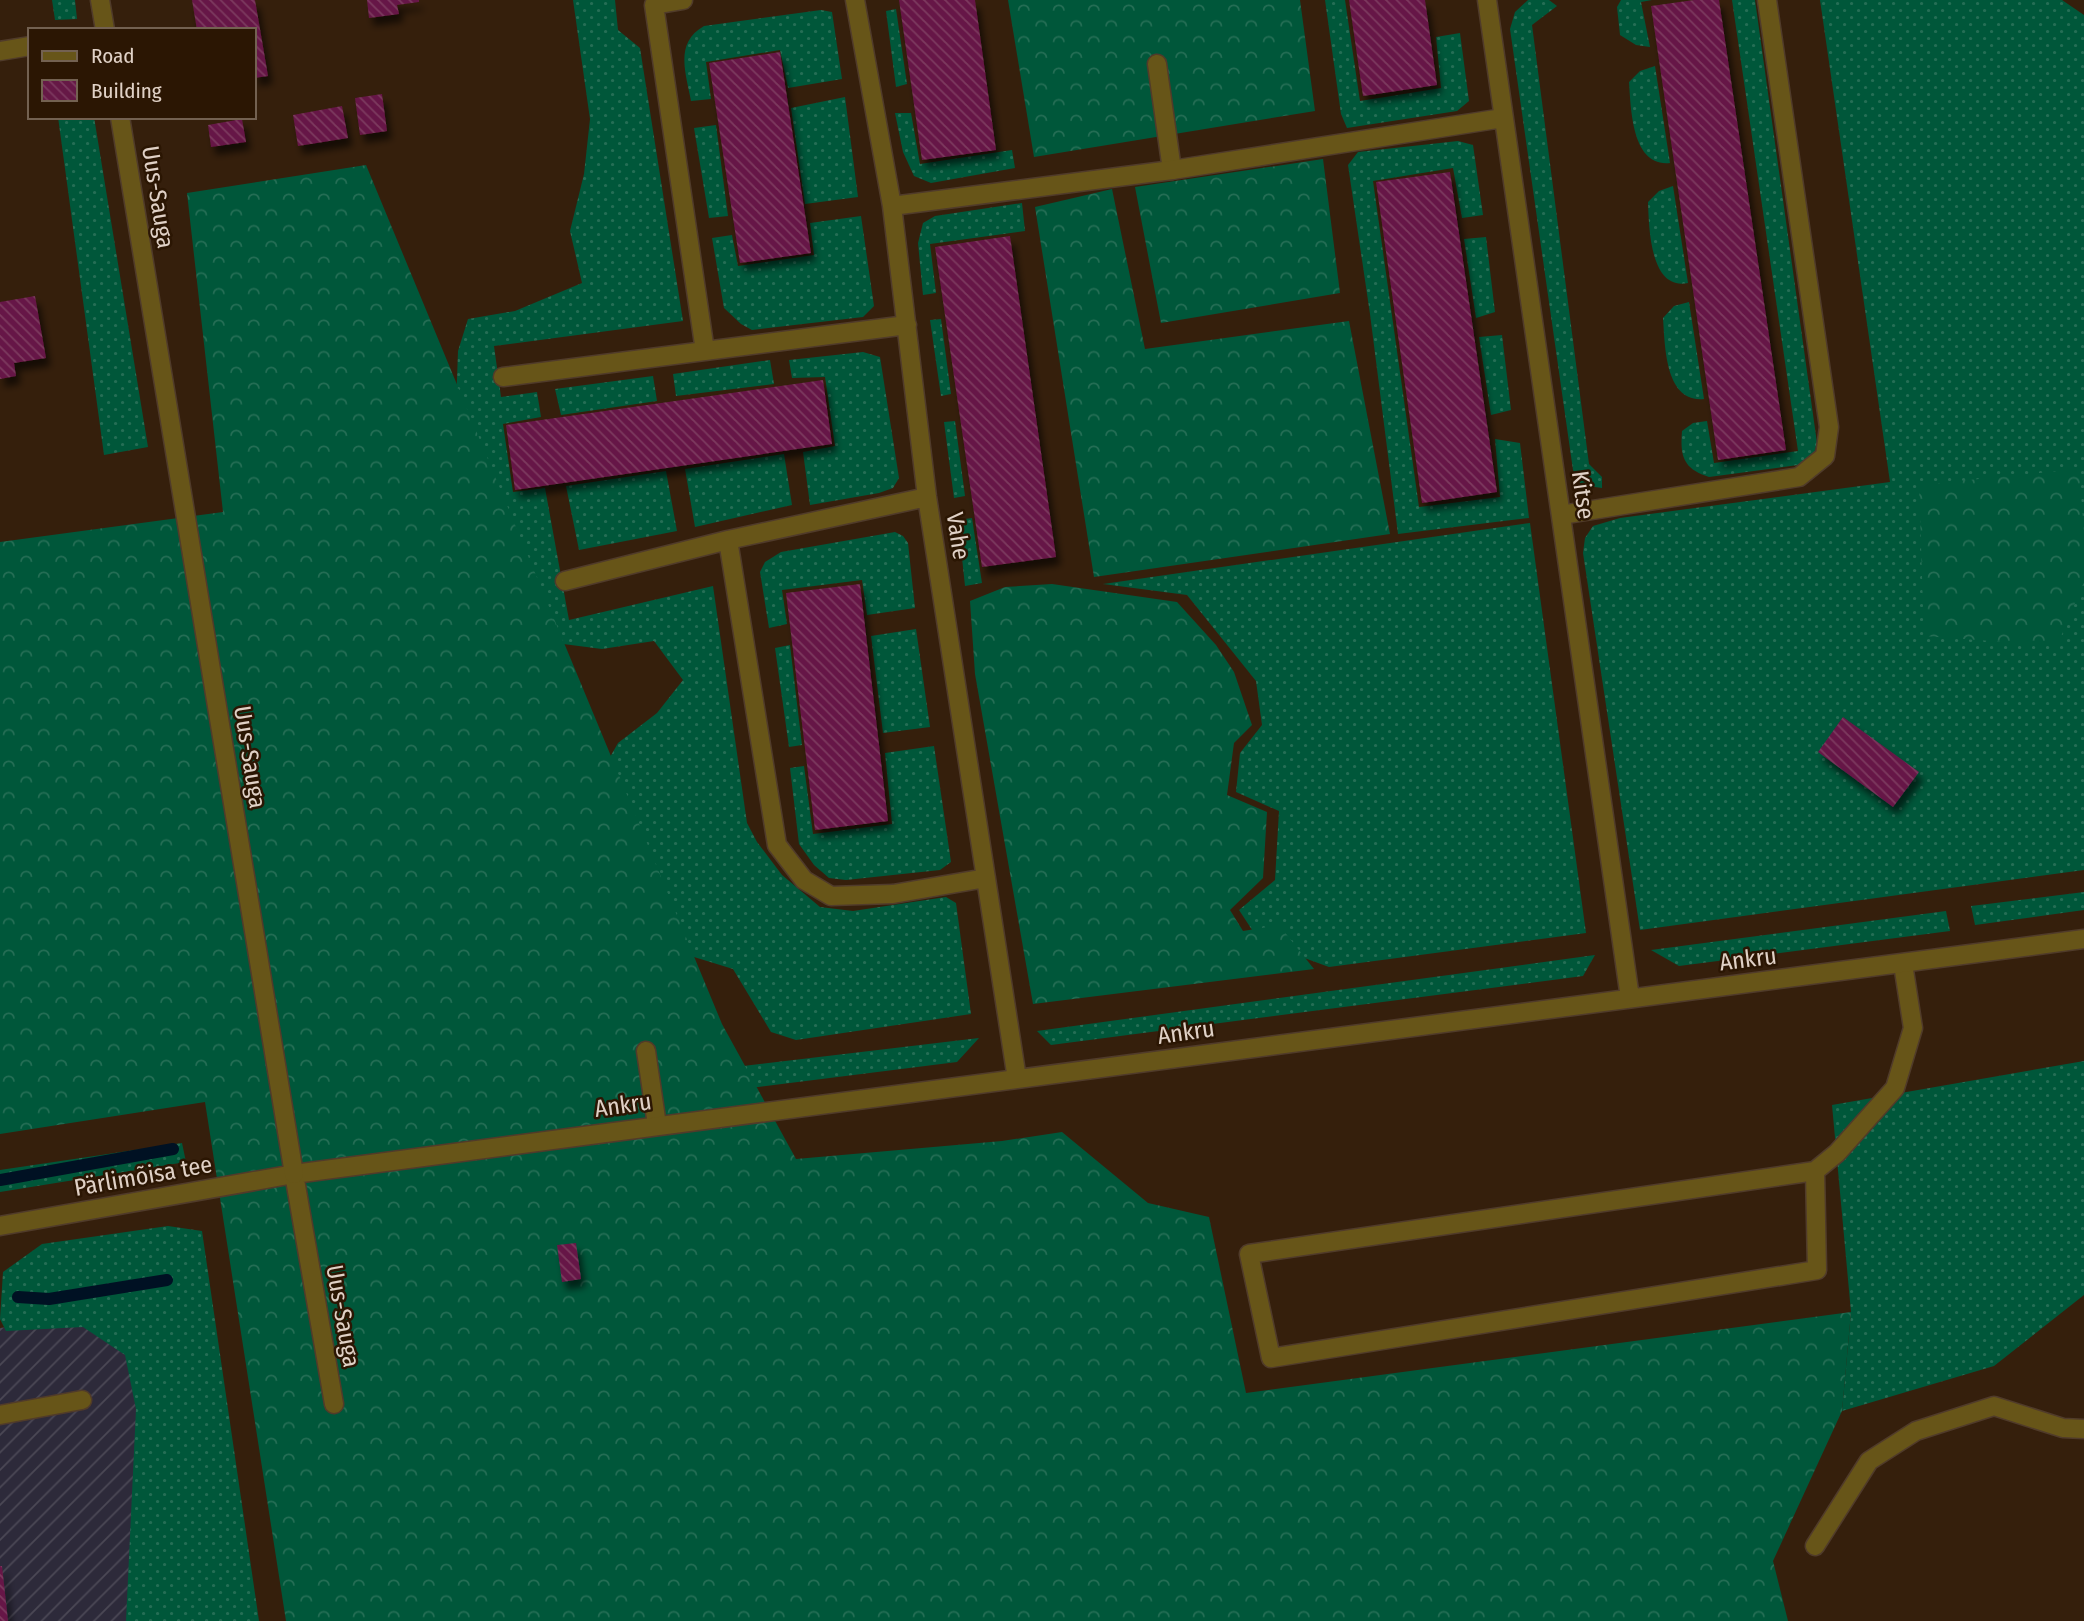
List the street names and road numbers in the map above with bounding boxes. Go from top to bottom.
street label: Uus-Sauga [136,144,180,250]
street label: Kitse [1566,469,1600,521]
street label: Vahe [940,510,976,562]
street label: Uus-Sauga [228,704,272,810]
street label: Ankru [1718,942,1778,976]
street label: Ankru [1156,1014,1216,1050]
street label: Ankru [593,1087,653,1123]
street label: Pärlimõisa tee [72,1150,214,1202]
street label: Uus-Sauga [320,1263,366,1369]

